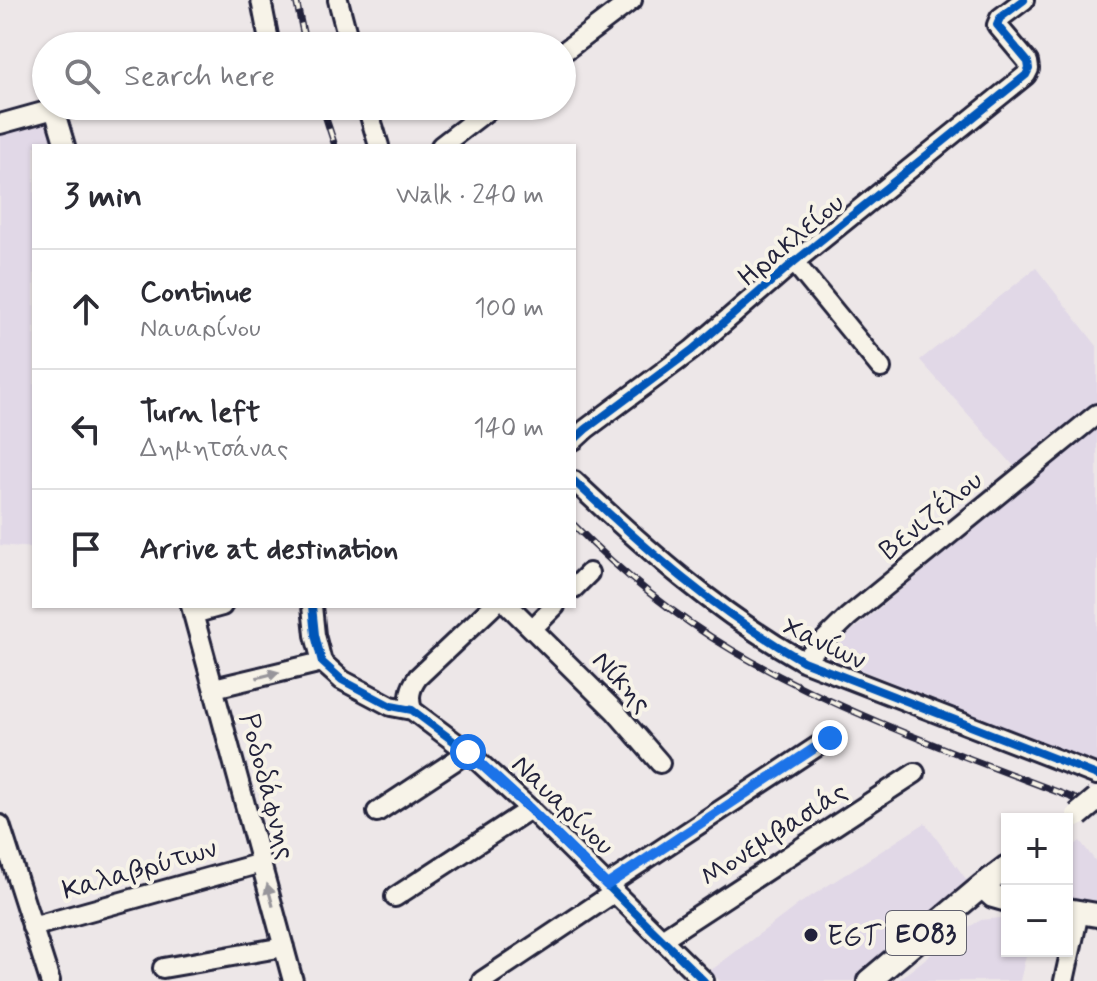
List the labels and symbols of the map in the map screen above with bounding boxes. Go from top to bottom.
street label: Ηρακλείου [730,185,853,296]
street label: Βενιζέλου [872,463,991,569]
street label: Χανίων [776,609,872,680]
street label: Νίκης [583,644,659,722]
one-way arrow [256,668,281,681]
street label: Ροδοδάφνης [229,710,304,864]
route end [812,720,848,756]
route start [450,734,486,770]
street label: Ναυαρίνου [503,747,622,864]
street label: Μονεμβασιάς [694,774,855,896]
street label: Καλαβρύτων [58,831,221,910]
one-way arrow [263,883,275,908]
road number: ΕΟ83 [886,911,966,955]
place label: EGT [827,919,882,956]
marker: EGT [802,926,820,944]

